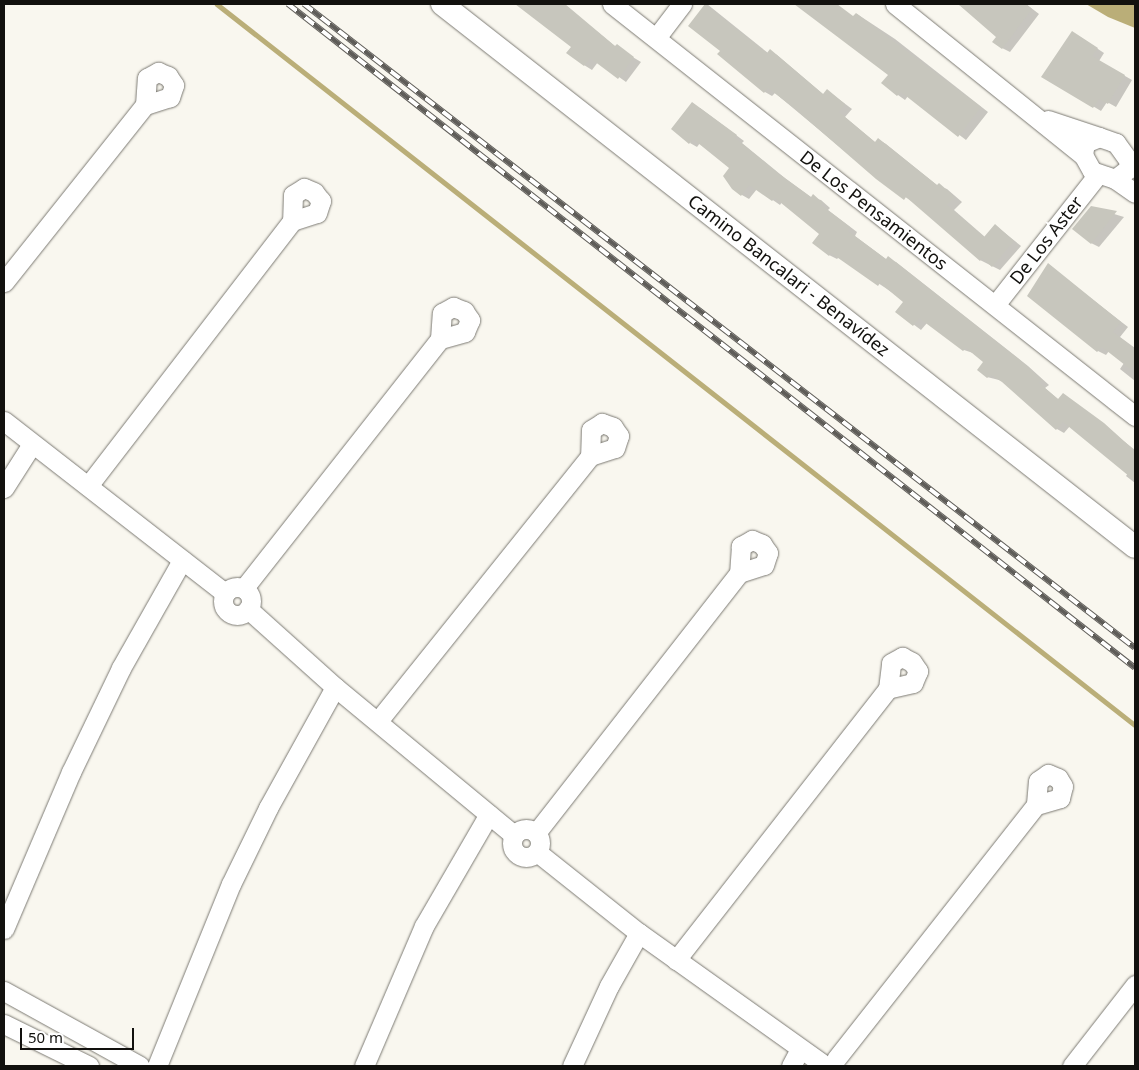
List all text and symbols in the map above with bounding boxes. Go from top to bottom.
street label: De Los Pensamientos [796,146,952,274]
street label: Camino Bancalari - Benavídez [684,190,894,360]
street label: De Los Aster [1005,192,1087,288]
scale bar [22,1018,136,1050]
text: 50 m [28,1027,63,1047]

